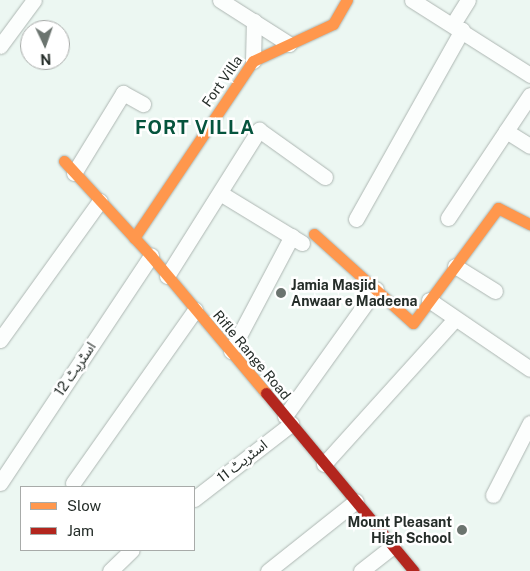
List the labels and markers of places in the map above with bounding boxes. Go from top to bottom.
place label: Jamia Masjid Anwaar e Madeena [291,277,418,310]
marker: Jamia Masjid Anwaar e Madeena [275,287,287,299]
place label: Mount Pleasant High School [347,514,452,546]
marker: Mount Pleasant High School [456,524,468,536]

